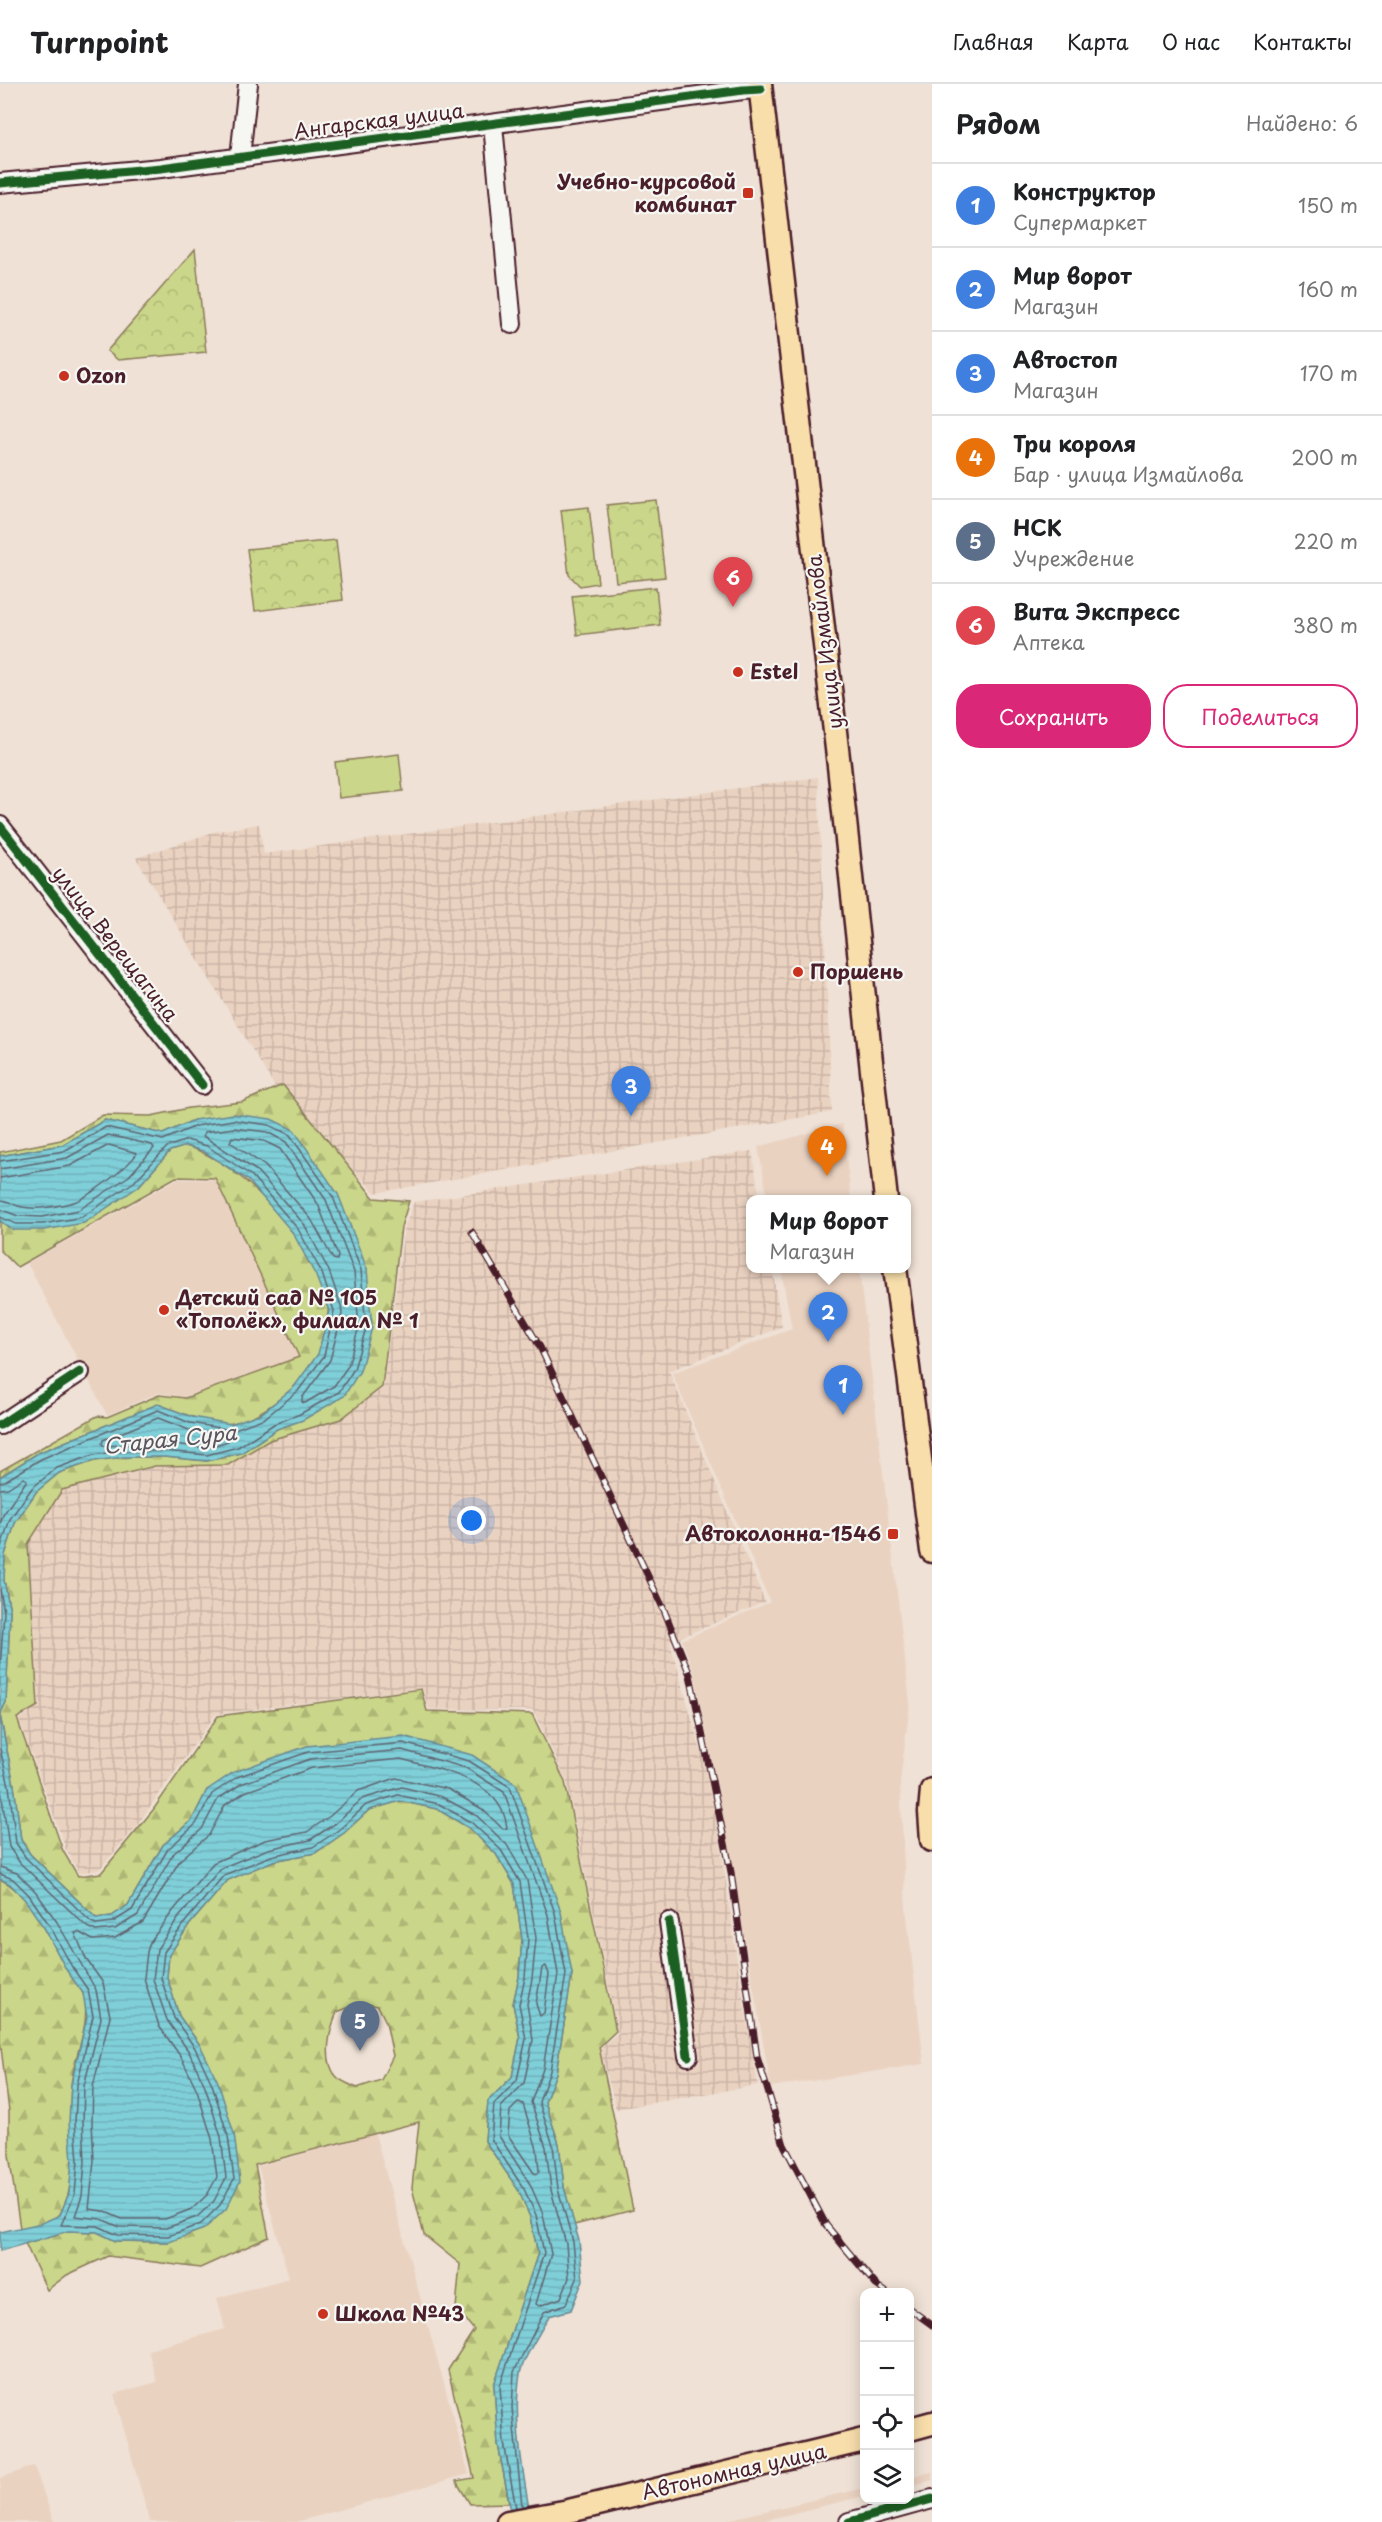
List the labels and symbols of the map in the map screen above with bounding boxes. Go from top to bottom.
street label: Ангарская улица [292,95,466,145]
place label: Учебно-курсовой комбинат [557,166,737,219]
marker: Учебно-курсовой комбинат [741,186,755,200]
place label: Ozon [76,360,126,390]
marker: Ozon [57,369,71,383]
street label: улица Измайлова [798,553,850,731]
pin: 6 [714,558,752,607]
place label: Estel [750,656,798,686]
marker: Estel [731,665,745,679]
street label: улица Верещагина [45,859,186,1028]
place label: Поршень [810,956,903,986]
marker: Поршень [791,965,805,979]
pin: 3 [612,1066,650,1116]
pin: 4 [808,1126,846,1176]
place label: Детский сад № 105 «Тополёк», филиал № 1 [175,1282,419,1335]
pin: 2 [808,1292,848,1342]
marker: Детский сад № 105 «Тополёк», филиал № 1 [157,1303,171,1317]
pin: 1 [824,1366,862,1415]
water label: Старая Сура [102,1415,239,1461]
your location [457,1506,486,1535]
place label: Автоколонна-1546 [685,1518,881,1548]
marker: Автоколонна-1546 [886,1527,900,1541]
pin: 5 [340,2002,380,2051]
place label: Школа №43 [335,2298,464,2328]
marker: Школа №43 [316,2307,330,2321]
street label: Автономная улица [639,2435,829,2507]

